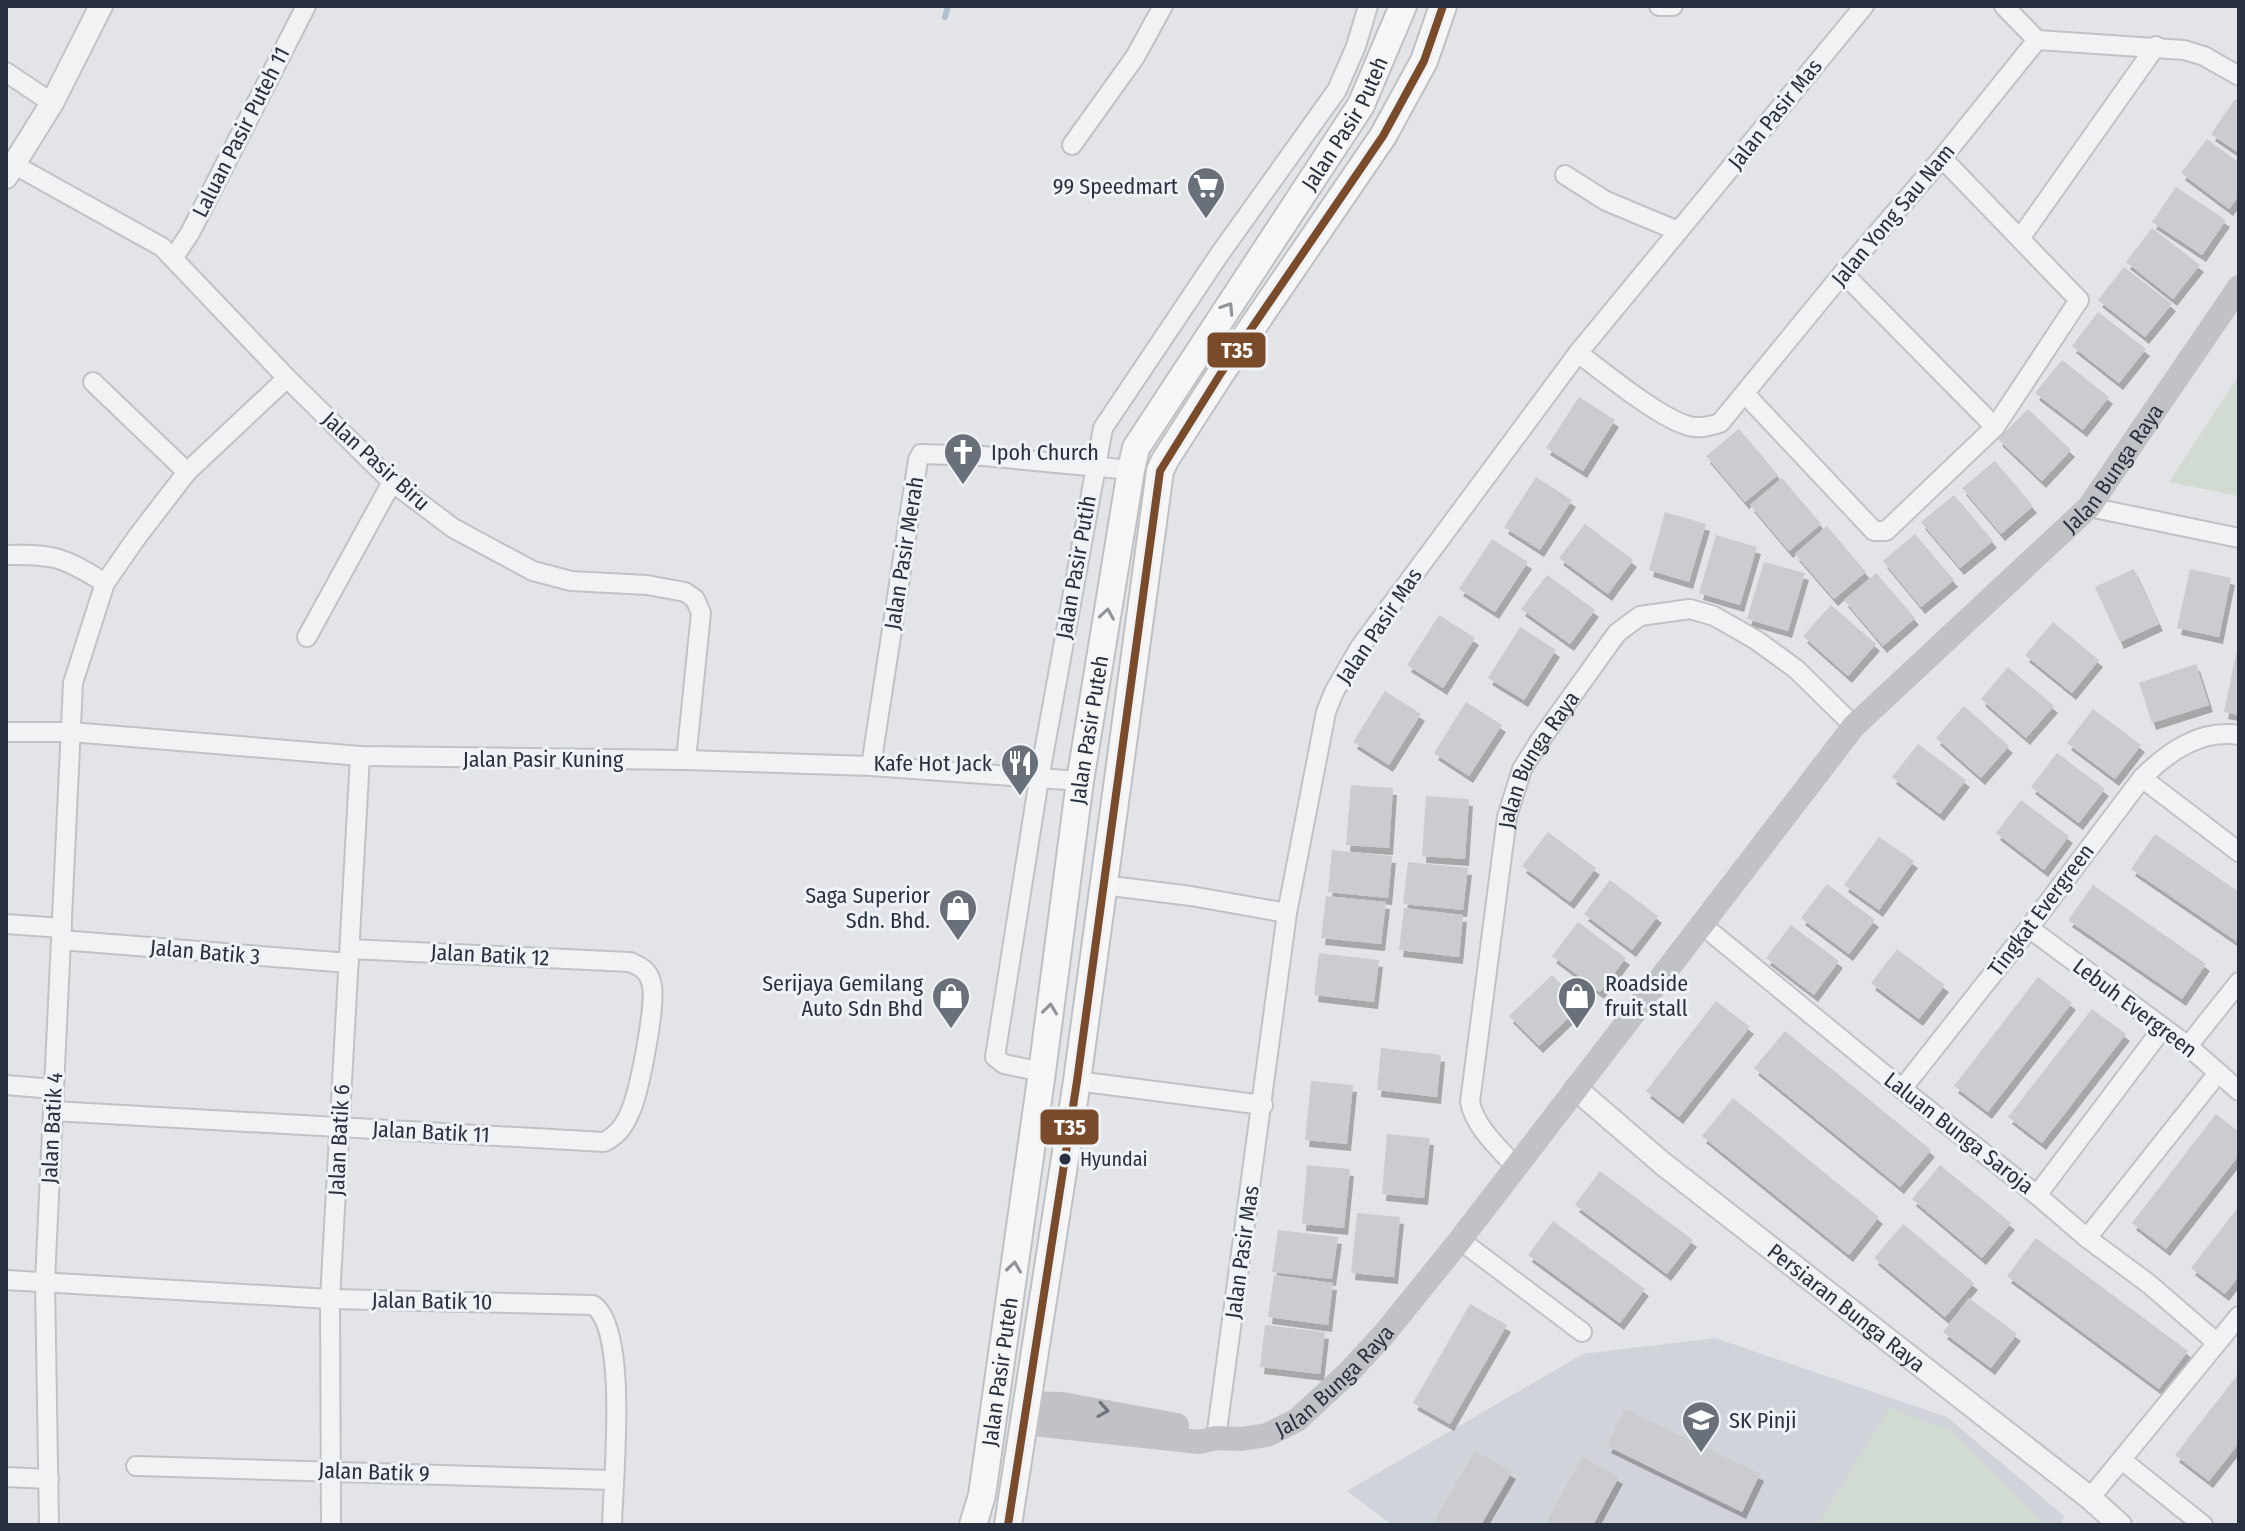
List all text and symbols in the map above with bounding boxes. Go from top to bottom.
street label: Laluan Pasir Puteh 11 [186,42,296,222]
street label: Jalan Pasir Puteh [1295,52,1393,195]
street label: Jalan Pasir Mas [1722,53,1828,175]
street label: Jalan Yong Sau Nam [1826,138,1960,292]
supermarket icon: 99 Speedmart [1185,165,1227,220]
place label: 99 Speedmart [1053,173,1179,200]
one-way arrow [1218,302,1233,317]
line badge: T35 [1206,331,1267,369]
text: T35 [1221,337,1253,364]
street label: Jalan Bunga Raya [2057,398,2169,538]
street label: Jalan Pasir Biru [317,406,435,516]
church icon: Ipoh Church [942,431,984,486]
place label: Ipoh Church [991,439,1099,466]
street label: Jalan Pasir Merah [879,475,929,631]
street label: Jalan Pasir Putih [1050,493,1102,641]
street label: Jalan Pasir Mas [1330,563,1428,689]
one-way arrow [1098,607,1115,620]
street label: Jalan Pasir Puteh [1064,653,1114,806]
street label: Jalan Bunga Raya [1492,685,1585,830]
restaurant icon: Kafe Hot Jack [999,742,1041,797]
street label: Jalan Pasir Kuning [463,746,624,773]
place label: Kafe Hot Jack [873,750,993,777]
street label: Tingkat Evergreen [1982,838,2100,982]
place label: Saga Superior Sdn. Bhd. [805,882,930,934]
shop icon: Saga Superior Sdn. Bhd. [937,887,979,942]
street label: Jalan Batik 3 [149,934,261,970]
street label: Jalan Batik 12 [430,938,550,972]
street label: Lebuh Evergreen [2068,952,2202,1064]
place label: Serijaya Gemilang Auto Sdn Bhd [762,970,924,1022]
place label: Roadside fruit stall [1605,970,1688,1022]
shop icon: Serijaya Gemilang Auto Sdn Bhd [930,975,972,1030]
shop icon: Roadside fruit stall [1556,975,1598,1030]
one-way arrow [1042,1003,1059,1016]
street label: Laluan Bunga Saroja [1879,1066,2039,1200]
street label: Jalan Batik 4 [36,1071,68,1184]
street label: Jalan Batik 6 [323,1083,355,1196]
line badge: T35 [1039,1108,1100,1146]
text: T35 [1054,1114,1086,1141]
street label: Jalan Batik 11 [372,1115,490,1149]
place label: Hyundai [1080,1147,1148,1171]
marker: Hyundai [1057,1151,1073,1167]
street label: Jalan Pasir Mas [1219,1184,1265,1320]
street label: Persiaran Bunga Raya [1762,1237,1931,1378]
one-way arrow [1005,1260,1022,1274]
street label: Jalan Batik 10 [371,1286,493,1316]
street label: Jalan Pasir Puteh [976,1295,1023,1448]
street label: Jalan Bunga Raya [1270,1319,1400,1442]
school or university icon: SK Pinji [1680,1399,1722,1454]
one-way arrow [1097,1401,1110,1418]
place label: SK Pinji [1729,1407,1796,1434]
street label: Jalan Batik 9 [318,1457,430,1487]

